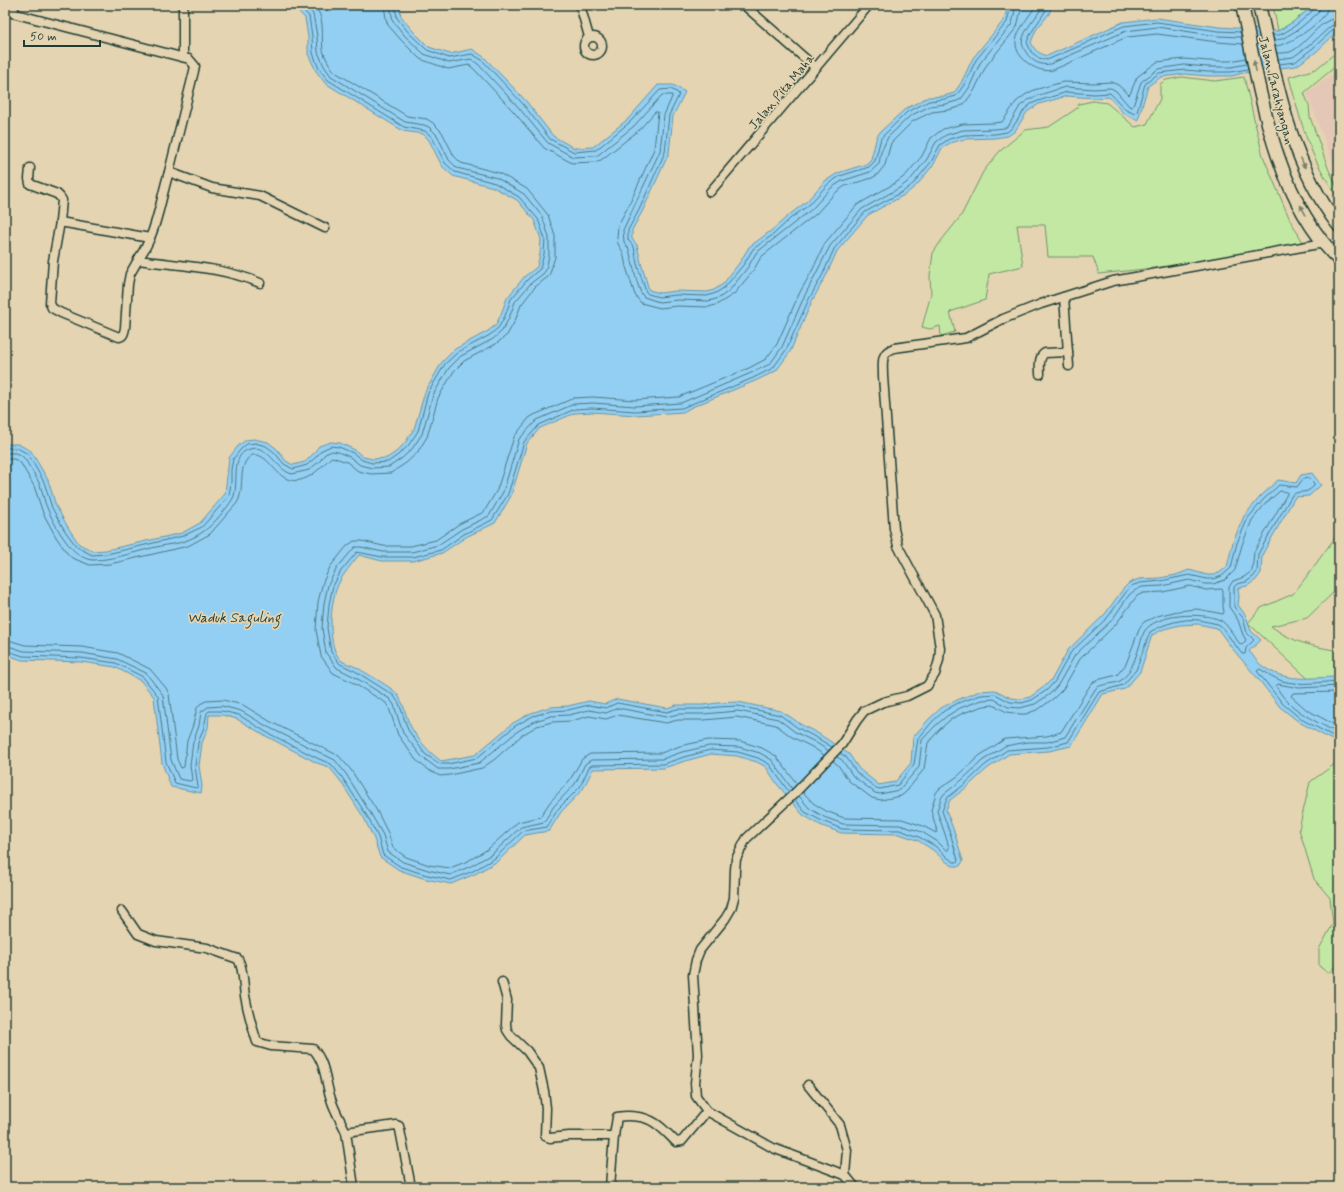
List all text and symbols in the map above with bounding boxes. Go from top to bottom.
scale bar [24,22,100,48]
text: 50 m [30,29,57,45]
street label: Jalan Parahyangan [1253,34,1297,147]
street label: Jalan Pita Maha [745,50,819,134]
one-way arrow [1252,60,1258,72]
one-way arrow [1300,157,1306,169]
one-way arrow [1299,205,1306,216]
water label: Waduk Saguling [187,609,282,629]

